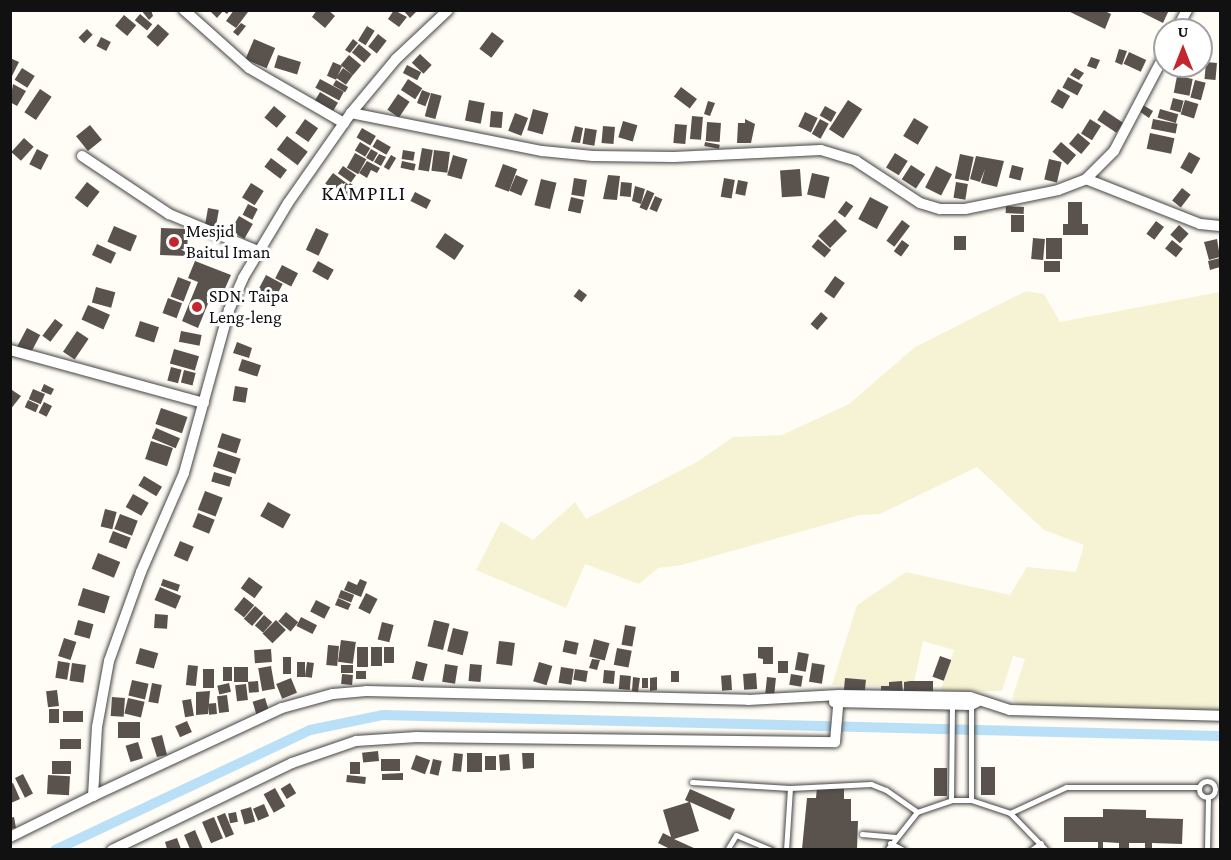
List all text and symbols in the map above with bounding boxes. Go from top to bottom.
north arrow [1153,18,1213,78]
text: U [1178,23,1188,40]
district label: KAMPILI [321,180,407,206]
place label: Mesjid Baitul Iman [186,221,270,264]
marker: Mesjid Baitul Iman [167,235,181,249]
place label: SDN. Taipa Leng-leng [209,286,289,328]
marker: SDN. Taipa Leng-leng [190,300,204,314]

